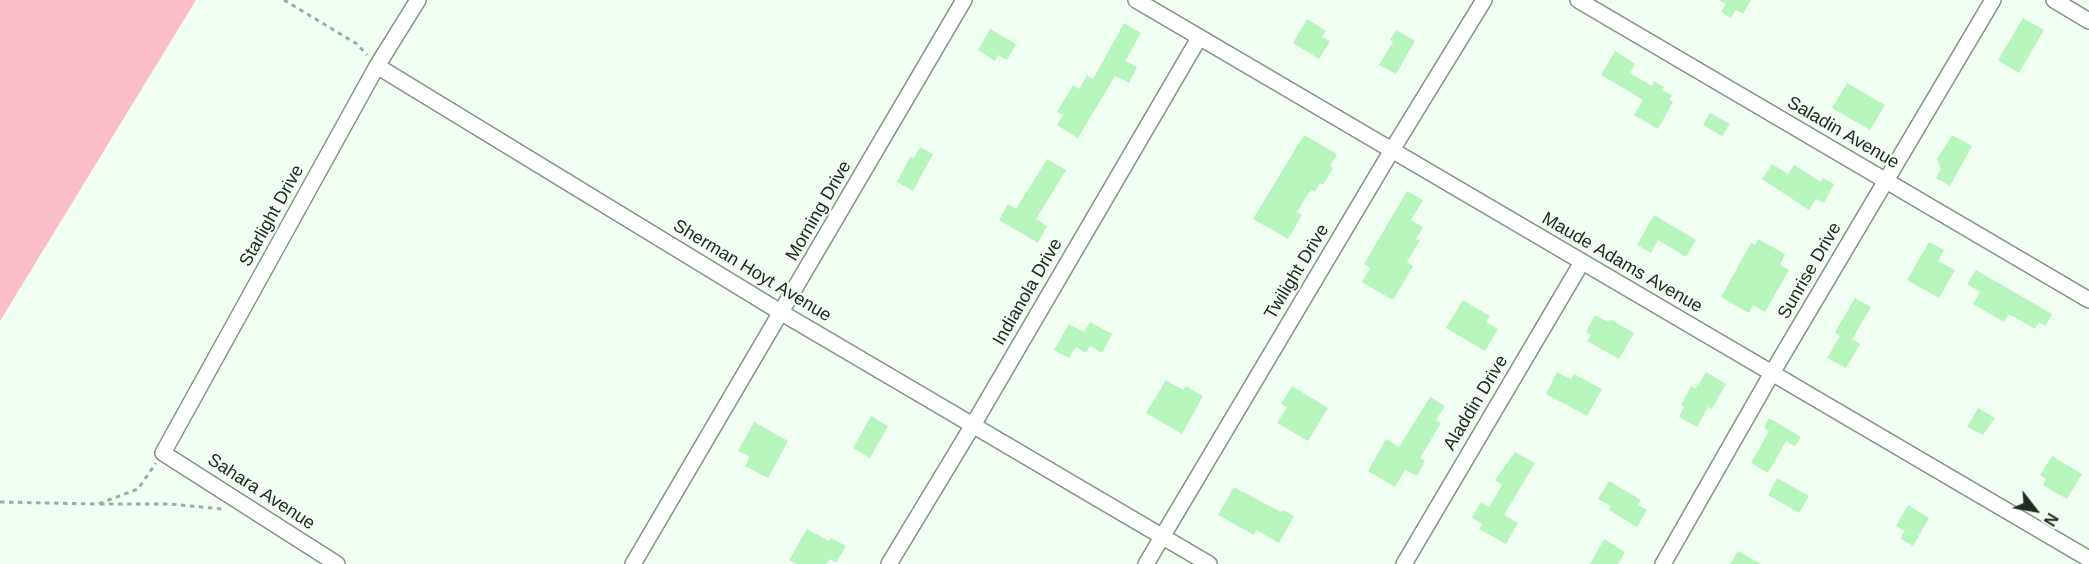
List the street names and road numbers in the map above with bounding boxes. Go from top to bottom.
street label: Saladin Avenue [1783,92,1903,174]
street label: Morning Drive [782,157,856,265]
street label: Starlight Drive [235,161,309,271]
street label: Maude Adams Avenue [1538,208,1706,318]
street label: Sherman Hoyt Avenue [669,215,835,327]
street label: Sunrise Drive [1774,219,1846,323]
street label: Twilight Drive [1260,221,1334,323]
street label: Indianola Drive [989,235,1067,349]
street label: Aladdin Drive [1439,352,1513,454]
street label: Sahara Avenue [203,449,319,535]

